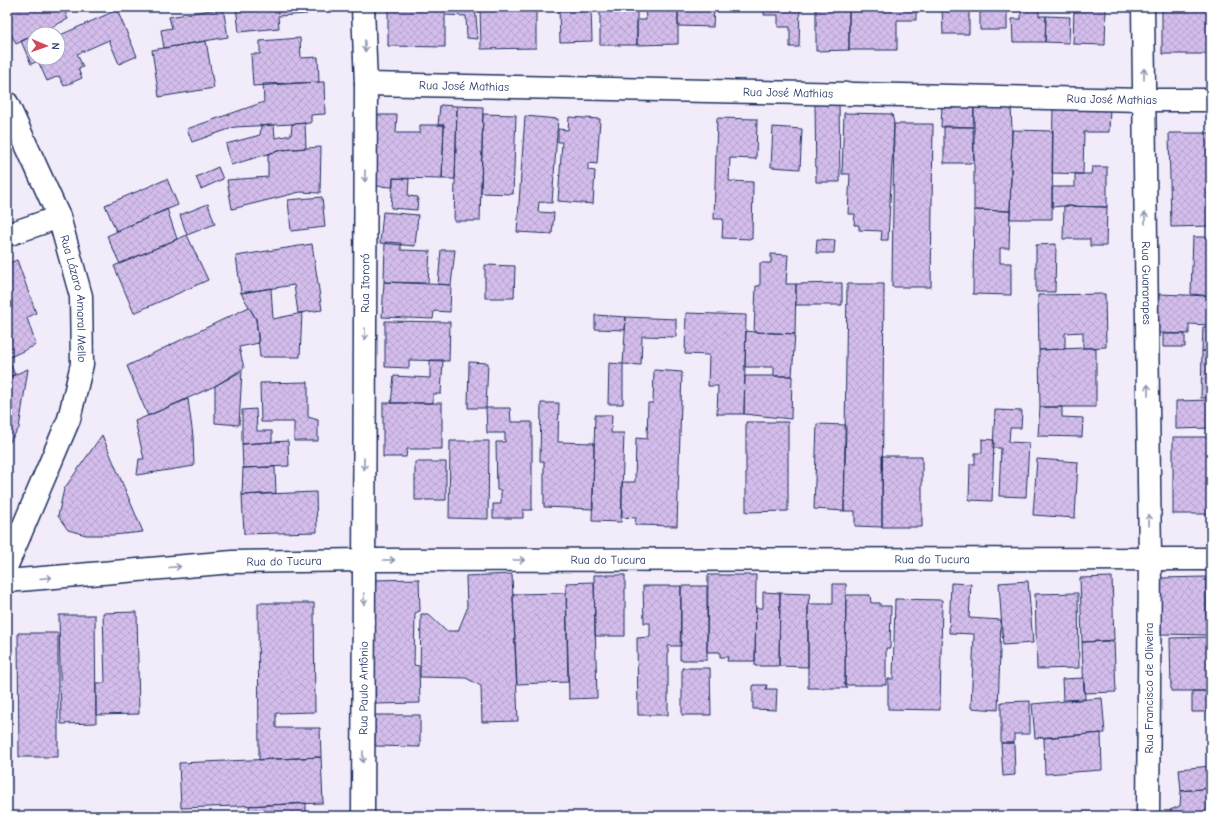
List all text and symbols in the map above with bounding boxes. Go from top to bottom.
north arrow [26,26,66,66]
one-way arrow [361,39,368,52]
text: N [49,43,62,50]
one-way arrow [1140,68,1148,81]
street label: Rua José Mathias [419,78,509,94]
street label: Rua José Mathias [743,85,833,101]
street label: Rua José Mathias [1067,91,1157,107]
one-way arrow [361,169,369,182]
one-way arrow [1142,212,1149,225]
street label: Rua Lázaro Amaral Mello [57,233,89,363]
street label: Rua Guararapes [1139,241,1154,325]
street label: Rua Itororó [358,253,372,313]
one-way arrow [361,327,369,340]
one-way arrow [1144,384,1151,397]
one-way arrow [360,457,368,470]
one-way arrow [1145,514,1153,527]
street label: Rua do Tucura [894,552,970,566]
street label: Rua do Tucura [570,553,646,567]
street label: Rua do Tucura [246,554,322,569]
one-way arrow [382,556,395,564]
one-way arrow [512,556,525,564]
one-way arrow [168,564,181,571]
one-way arrow [39,574,52,581]
one-way arrow [360,592,368,605]
street label: Rua Francisco de Oliveira [1142,622,1156,754]
street label: Rua Paulo Antônio [356,641,371,735]
one-way arrow [359,750,367,763]

